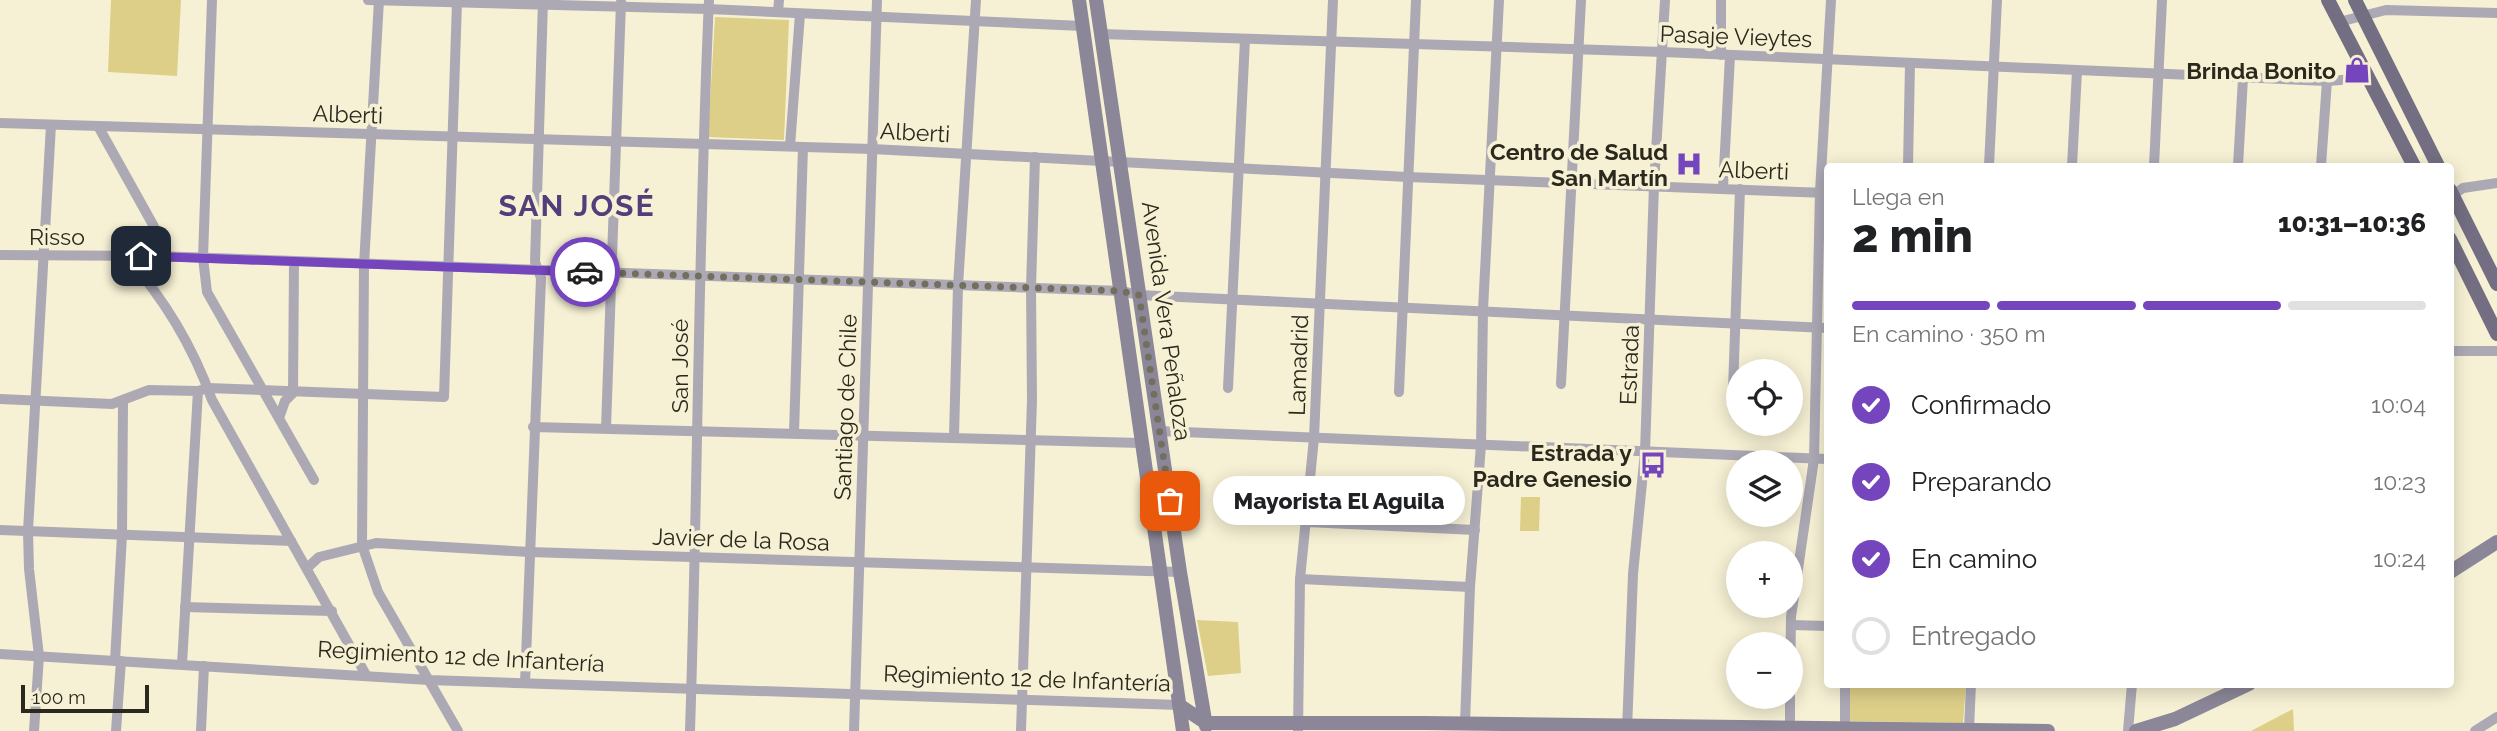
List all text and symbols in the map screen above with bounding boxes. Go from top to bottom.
street label: Pasaje Vieytes [1659,20,1813,52]
shop icon: Brinda Bonito [2342,55,2372,85]
place label: Brinda Bonito [2186,57,2336,84]
street label: Alberti [312,99,384,129]
street label: Alberti [879,117,951,147]
place label: Centro de Salud San Martín [1490,138,1668,191]
hospital icon: Centro de Salud San Martín [1674,149,1704,179]
street label: Alberti [1718,155,1790,185]
text: Llega en [1852,183,1945,210]
district label: SAN JOSÉ [498,188,656,223]
street label: Avenida Vera Peñaloza [1137,200,1197,442]
text: 10:31–10:36 [2278,208,2426,238]
text: 2 min [1852,209,1973,263]
street label: Risso [29,223,85,250]
pin [111,226,171,286]
icon: home [122,237,160,275]
courier [550,237,620,307]
icon: car [566,253,604,291]
street label: Santiago de Chile [828,313,862,501]
street label: Lamadrid [1283,314,1313,416]
street label: San José [666,319,693,413]
text: En camino · 350 m [1852,320,2046,347]
street label: Estrada [1614,324,1644,406]
map controls [1726,359,1803,709]
button: locate [1726,359,1803,436]
icon: check [1852,386,1890,424]
text: Confirmado [1911,390,2051,420]
text: 10:04 [2371,391,2426,418]
place label: Estrada y Padre Genesio [1472,439,1632,492]
bus stop icon: Estrada y Padre Genesio [1638,450,1668,480]
button: layers [1726,450,1803,527]
icon: check [1852,463,1890,501]
text: Preparando [1911,467,2051,497]
text: 10:23 [2373,468,2426,495]
pin [1140,471,1200,531]
callout: Mayorista El Aguila [1212,476,1464,526]
icon: bag [1151,482,1189,520]
text: Mayorista El Aguila [1234,487,1444,514]
street label: Javier de la Rosa [652,522,830,556]
icon: check [1852,540,1890,578]
button: + [1726,541,1803,618]
text: En camino [1911,544,2037,574]
text: 10:24 [2373,545,2426,572]
text: Entregado [1911,621,2036,651]
button: − [1726,632,1803,709]
street label: Regimiento 12 de Infantería [317,635,605,677]
street label: Regimiento 12 de Infantería [883,659,1171,697]
scale bar [21,682,149,714]
text: 100 m [32,686,86,708]

